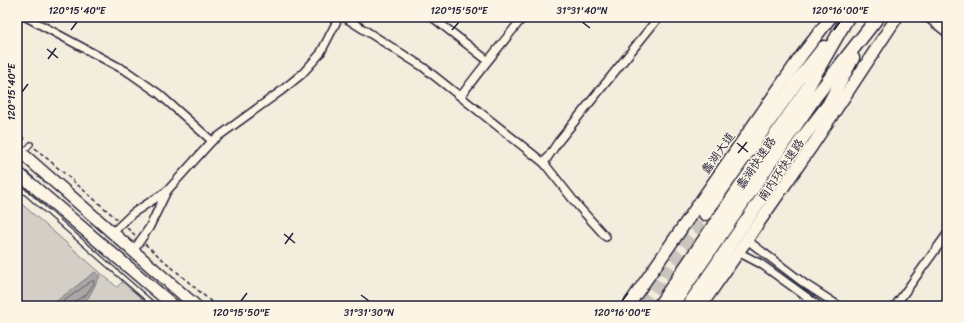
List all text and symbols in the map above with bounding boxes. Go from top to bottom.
text: 120°15'40"E [48,2,107,20]
text: 120°15'50"E [431,2,489,20]
text: 31°31'40"N [556,2,608,20]
text: 120°16'00"E [812,2,870,20]
text: 120°15'40"E [3,62,21,121]
street label: 蠡湖大道 [695,127,741,179]
street label: 蠡湖快速路 [730,132,782,194]
street label: 南内环快速路 [752,134,810,206]
text: 120°15'50"E [213,304,271,322]
text: 31°31'30"N [344,304,394,322]
text: 120°16'00"E [594,304,652,322]

